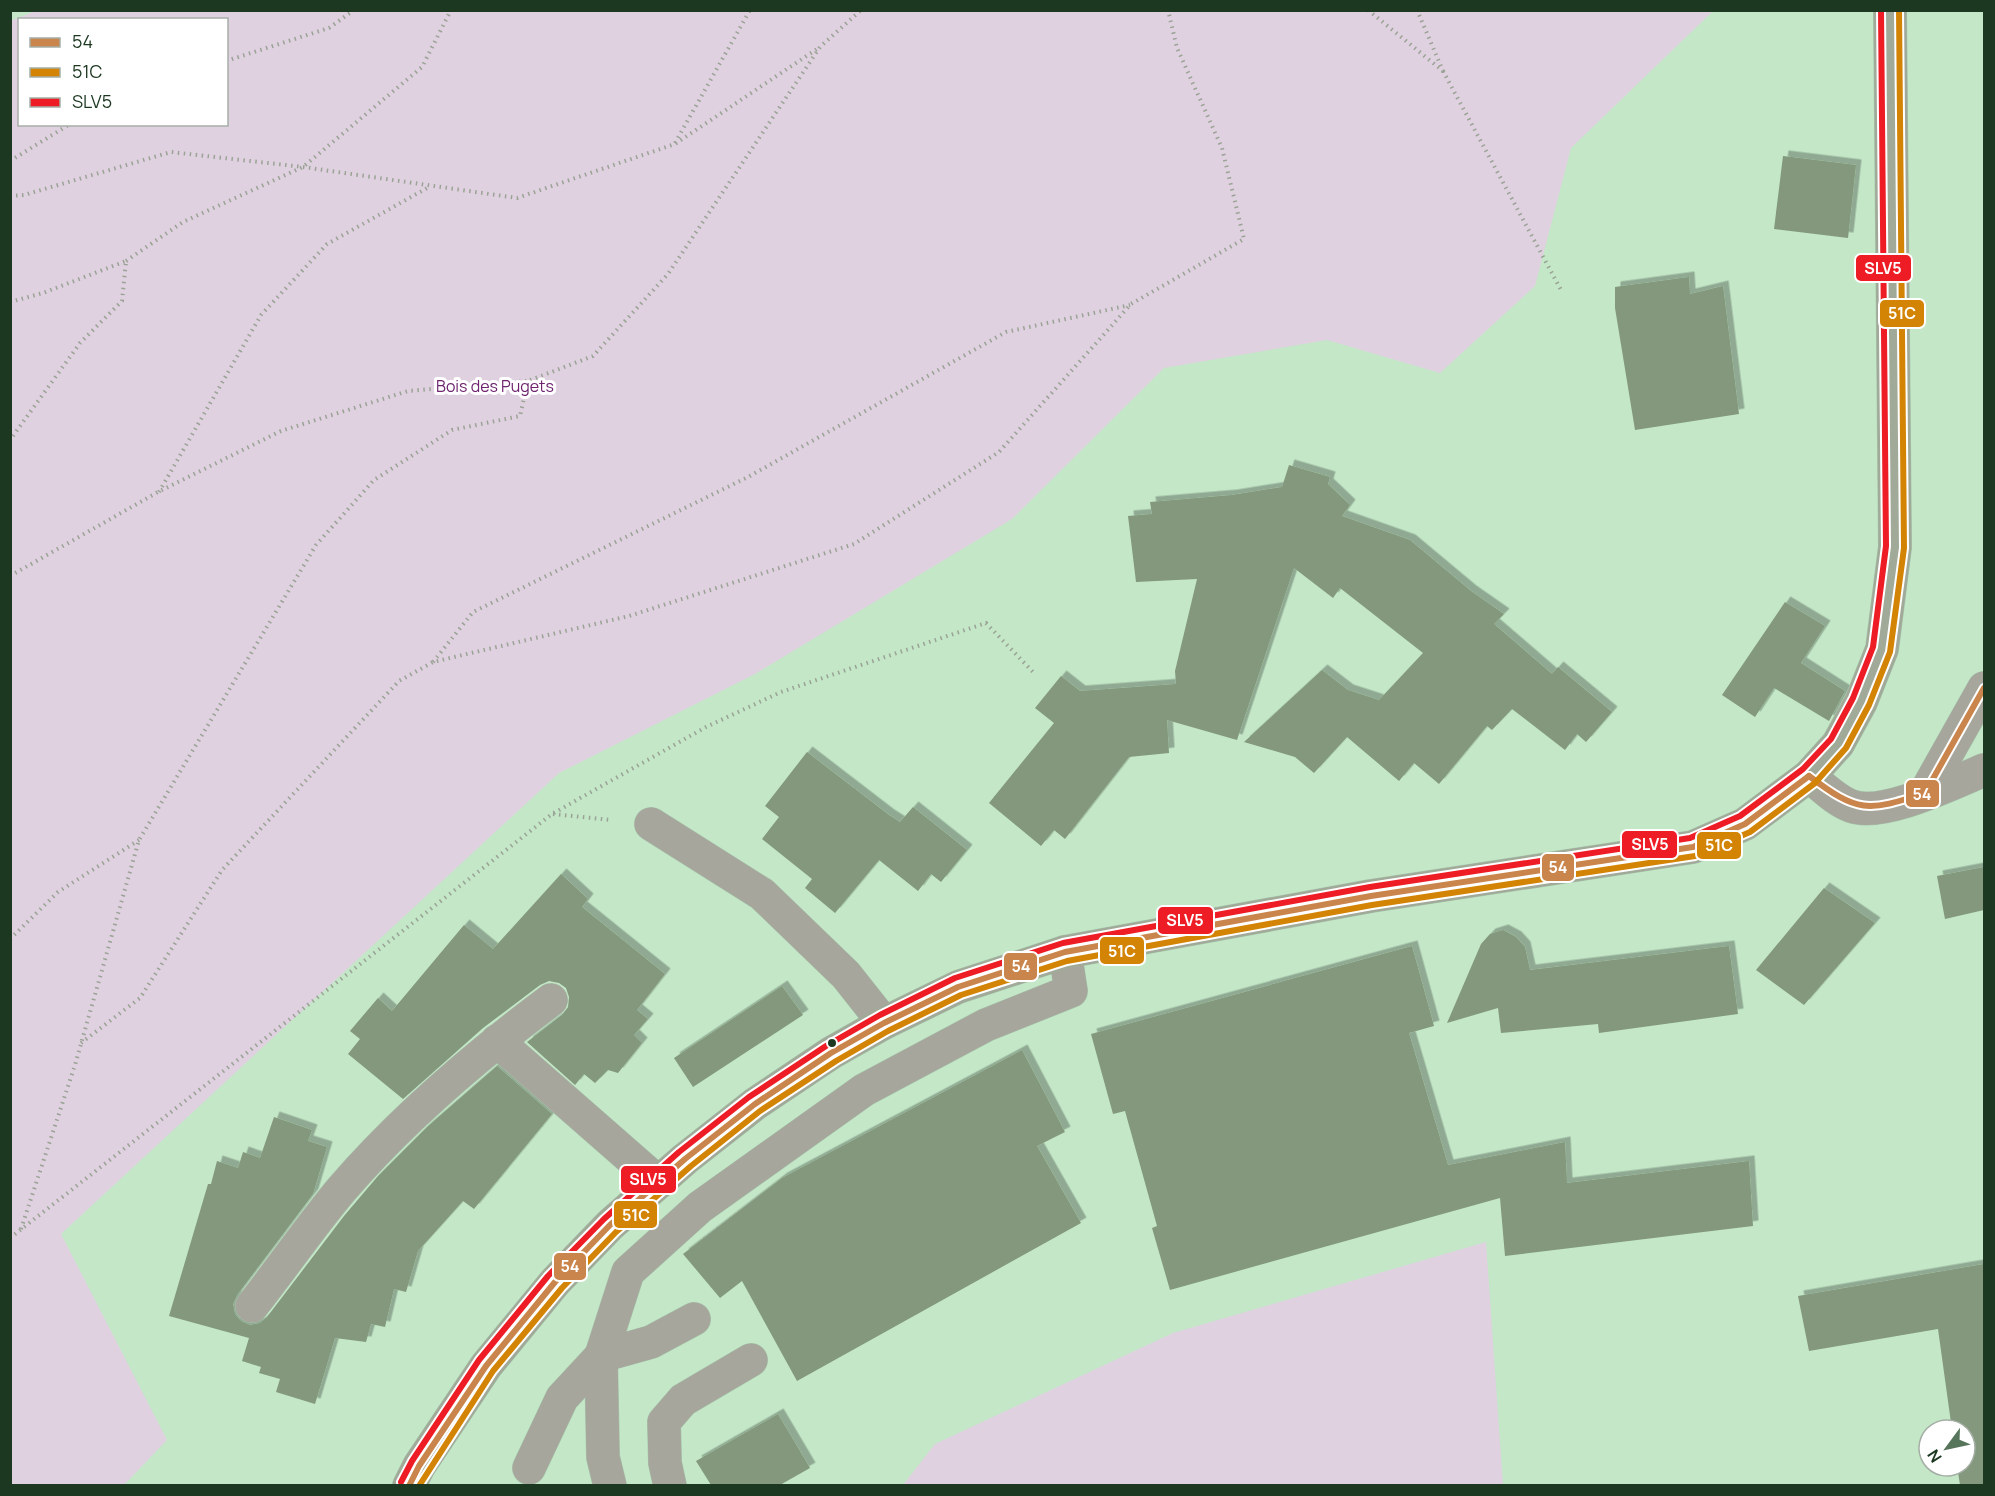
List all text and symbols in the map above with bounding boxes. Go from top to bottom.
legend [18,18,228,126]
text: 54 [72,29,93,53]
text: 51C [72,59,102,83]
text: SLV5 [72,89,112,113]
line badge: SLV5 [1855,254,1912,282]
text: SLV5 [1864,257,1902,279]
line badge: 51C [1879,299,1925,328]
text: 51C [1888,302,1916,324]
park label: Bois des Pugets [436,375,554,397]
line badge: 54 [1905,779,1940,808]
text: 54 [1912,783,1932,805]
line badge: SLV5 [1621,830,1678,859]
line badge: 51C [1696,831,1742,860]
text: SLV5 [1631,833,1669,855]
text: 51C [1705,834,1733,856]
line badge: 54 [1541,853,1575,882]
text: 54 [1548,856,1568,878]
line badge: SLV5 [1157,906,1214,935]
text: SLV5 [1166,909,1204,931]
line badge: 51C [1099,936,1145,965]
text: 51C [1108,940,1136,962]
line badge: 54 [1003,952,1038,981]
text: 54 [1011,955,1031,977]
unlabelled marker [826,1037,838,1049]
line badge: SLV5 [620,1165,677,1194]
text: SLV5 [629,1168,667,1190]
line badge: 51C [613,1200,658,1229]
text: 51C [622,1204,650,1226]
line badge: 54 [553,1252,587,1281]
text: 54 [560,1255,580,1277]
north arrow [1917,1418,1977,1478]
text: N [1922,1445,1947,1467]

